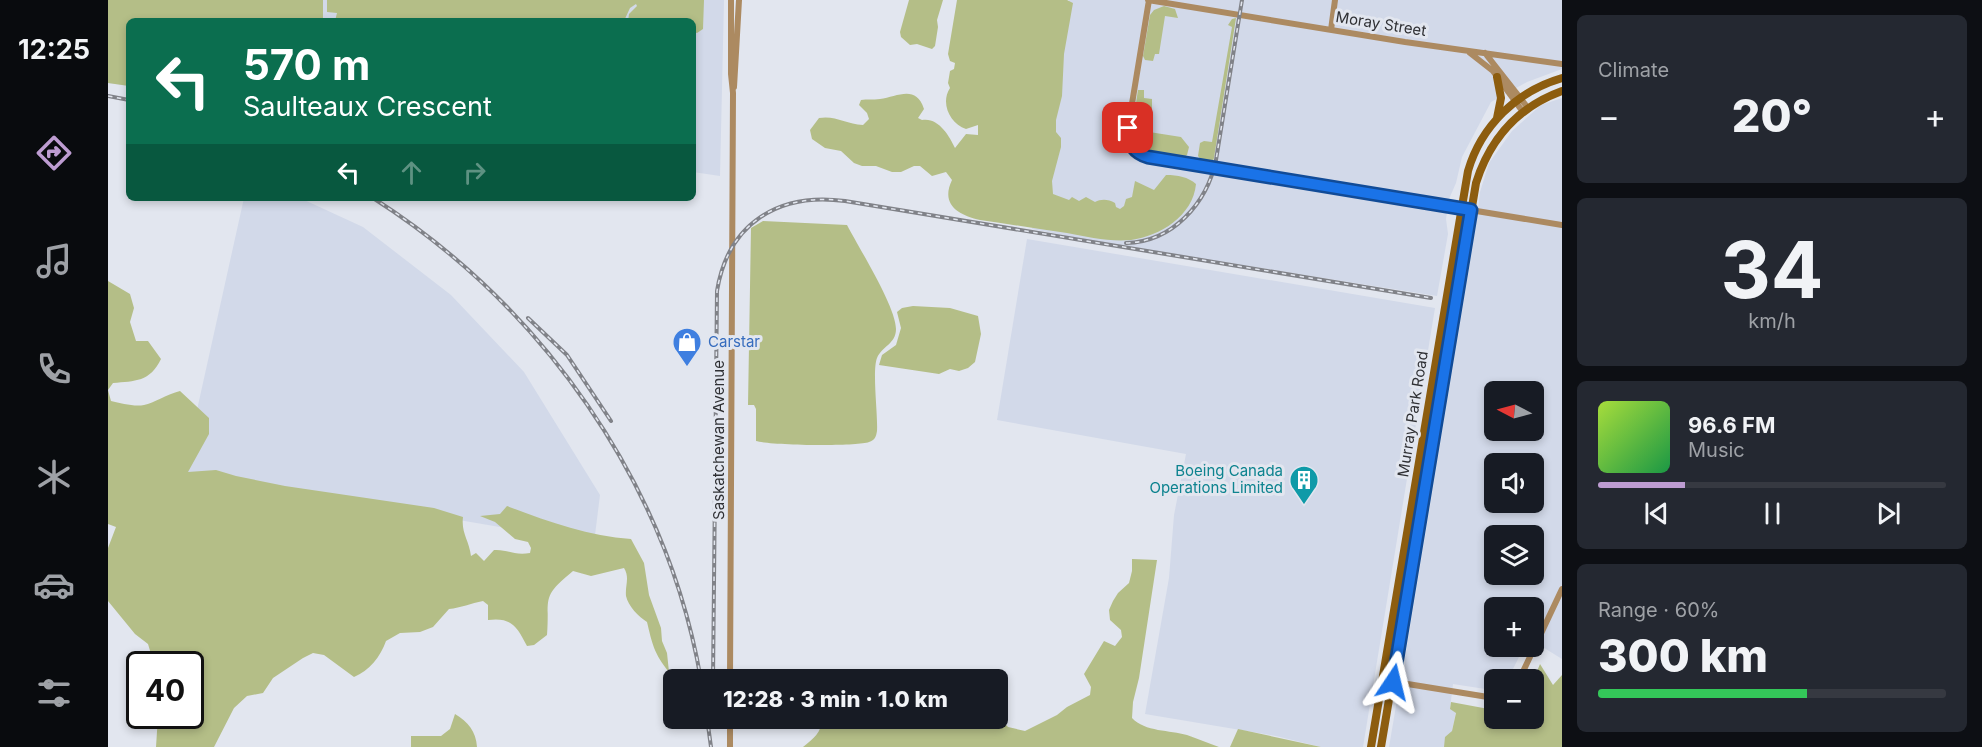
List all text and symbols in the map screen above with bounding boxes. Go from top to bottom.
street label: Moray Street [1334,7,1428,40]
text: 12:25 [18,33,90,66]
text: 570 m [243,39,370,90]
icon: left [144,42,222,120]
text: Climate [1598,58,1669,82]
text: 20° [1732,88,1812,143]
text: Saulteaux Crescent [243,90,492,123]
text: − [1598,96,1620,136]
text: + [1924,96,1946,136]
pin [1102,102,1153,153]
icon: arrive [1111,111,1144,144]
icon: directions [33,132,75,174]
icon: left [332,156,365,189]
icon: ahead [395,156,428,189]
icon: right [458,156,491,189]
text: 34 [1720,222,1824,317]
icon: music [33,240,75,282]
text: km/h [1748,309,1796,333]
shop icon: Carstar [671,326,703,368]
place label: Carstar [708,332,760,351]
icon: phone [33,348,75,390]
street label: Murray Park Road [1393,350,1432,478]
street label: Saskatchewan Avenue [709,360,728,520]
north arrow [1484,381,1544,441]
map controls [1484,381,1544,729]
text: 96.6 FM [1688,412,1776,438]
text: Music [1688,438,1745,462]
button: sound [1484,453,1544,513]
icon: climate [33,456,75,498]
place label: Boeing Canada Operations Limited [1149,461,1283,497]
building icon: Boeing Canada Operations Limited [1288,464,1320,506]
icon: previous [1640,497,1673,530]
icon: pause [1756,497,1789,530]
icon: next [1872,497,1905,530]
button: layers [1484,525,1544,585]
icon: car [33,564,75,606]
button: + [1484,597,1544,657]
text: Range · 60% [1598,598,1719,622]
text: 300 km [1598,628,1768,683]
position arrow [1361,650,1425,714]
speed limit sign: 40 [126,651,204,729]
button: − [1484,669,1544,729]
icon: filters [33,672,75,714]
text: 12:28 · 3 min · 1.0 km [723,686,948,712]

